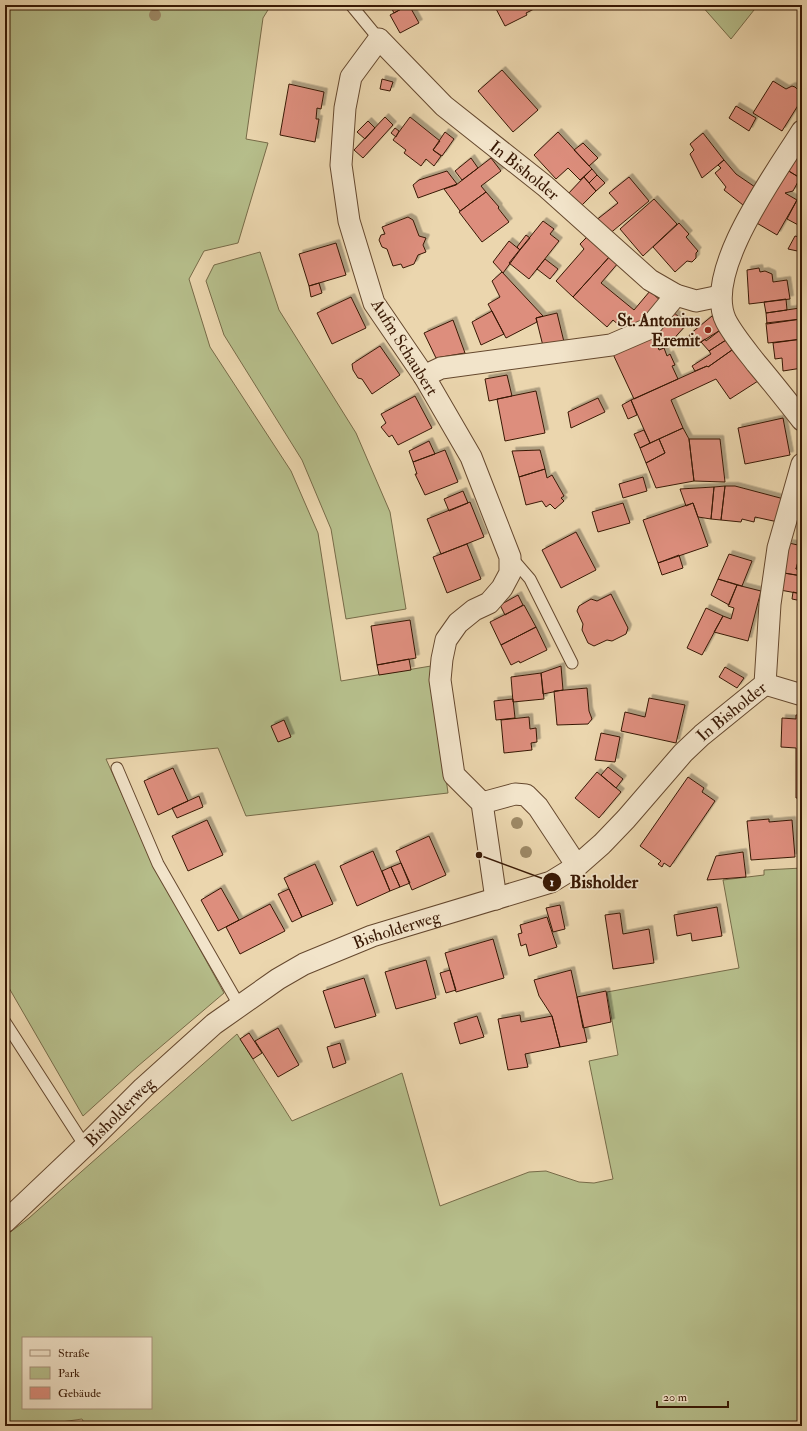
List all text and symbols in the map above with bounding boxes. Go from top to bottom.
street label: In Bisholder [485,136,564,205]
street label: Aufm Schaubert [366,294,443,400]
place label: St. Antonius Eremit [617,310,700,351]
marker: St. Antonius Eremit [703,325,713,335]
street label: In Bisholder [692,677,771,746]
callout: Bisholder [542,867,646,897]
text: Bisholder [570,871,638,894]
text: 1 [550,875,554,890]
street label: Bisholderweg [350,906,443,954]
street label: Bisholderweg [80,1072,160,1151]
legend [22,1337,152,1409]
text: Straße [58,1346,89,1361]
text: Park [58,1366,80,1381]
scale bar [657,1383,728,1409]
text: Gebäude [58,1386,101,1401]
text: 20 m [663,1390,688,1405]

